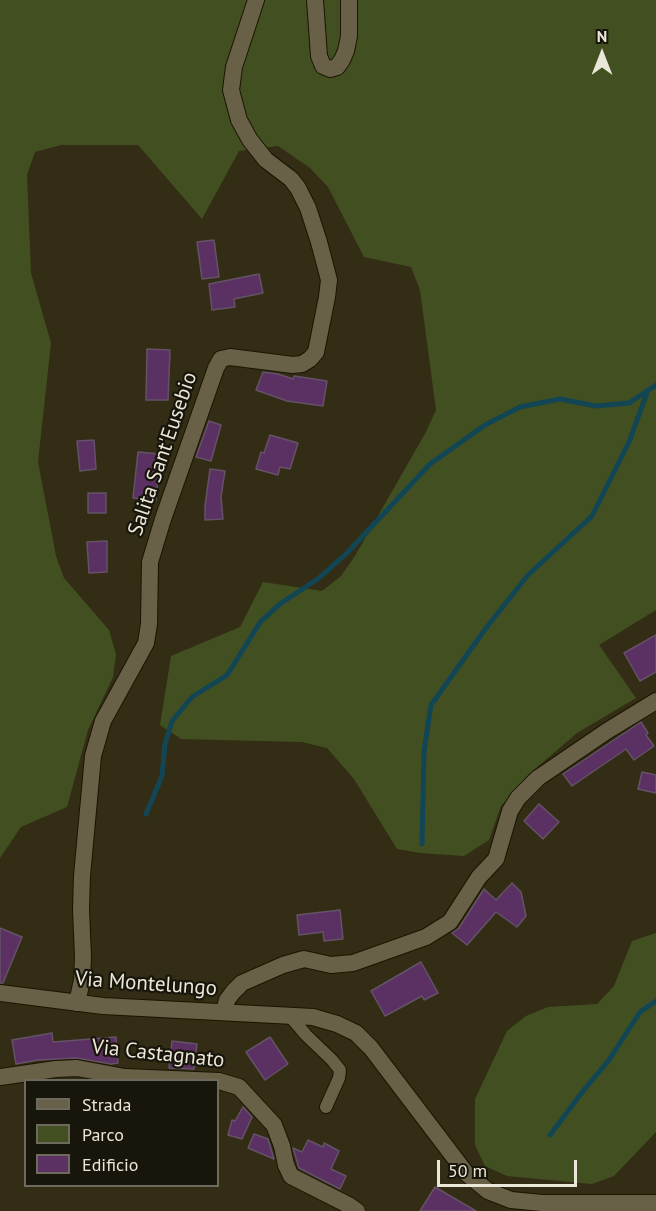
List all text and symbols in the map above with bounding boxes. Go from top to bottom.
north arrow [572,24,632,84]
text: N [597,26,607,46]
street label: Salita Sant'Eusebio [123,369,203,539]
street label: Via Montelungo [74,966,218,1002]
street label: Via Castagnato [90,1035,226,1073]
legend [24,1079,219,1187]
text: Strada [82,1093,131,1116]
text: Parco [82,1123,124,1146]
scale bar [440,1148,580,1186]
text: Edificio [82,1153,138,1176]
text: 50 m [448,1159,487,1182]

